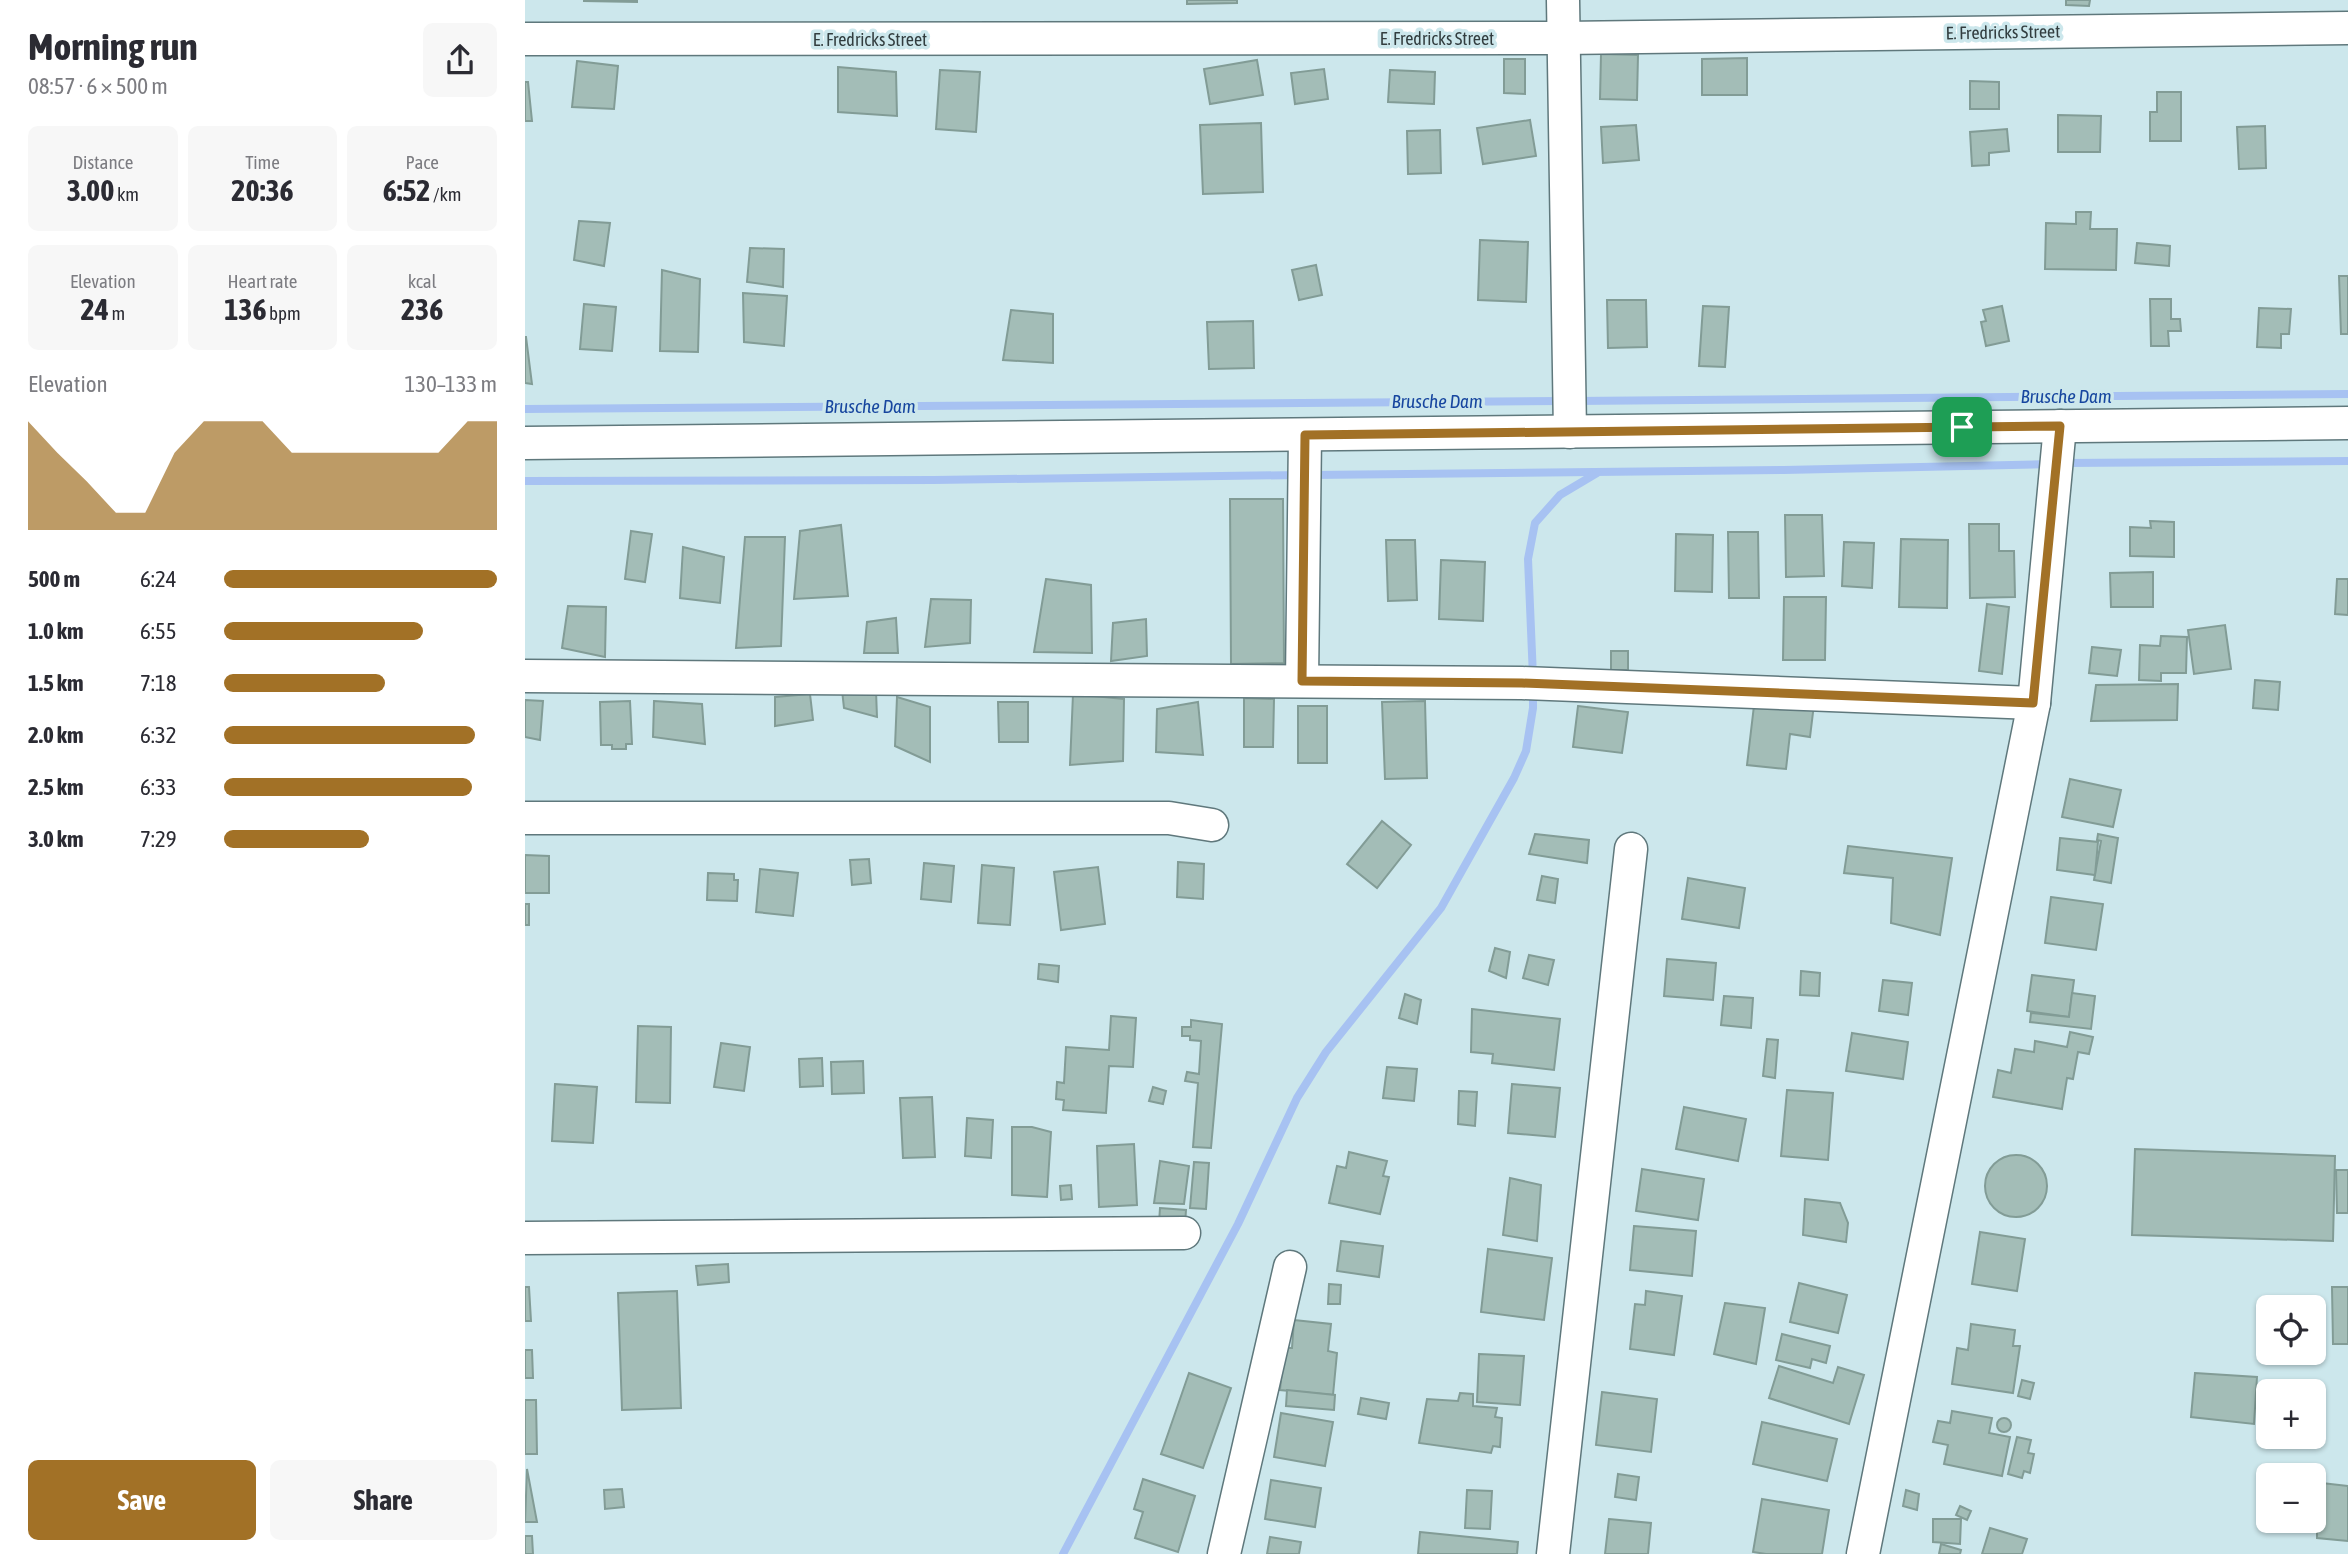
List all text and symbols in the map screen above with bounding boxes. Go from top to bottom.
street label: E. Fredricks Street [1946,21,2060,43]
button: share [423,23,497,97]
text: Morning run [28,25,198,68]
street label: E. Fredricks Street [1380,28,1494,49]
street label: E. Fredricks Street [813,29,927,50]
text: 08:57 · 6 × 500 m [28,73,168,99]
text: Distance [72,151,133,173]
text: Time [245,151,280,173]
text: Pace [405,151,439,173]
text: 3.00 [67,173,114,207]
text: 20:36 [231,173,294,207]
text: 6:52 [383,173,430,207]
text: km [114,183,139,205]
text: /km [430,183,462,205]
text: Elevation [70,270,136,292]
text: Heart rate [228,270,297,292]
text: kcal [408,270,437,292]
text: 24 [81,292,109,326]
text: 136 [224,292,267,326]
text: 236 [401,292,443,326]
text: m [109,302,125,324]
text: bpm [267,302,301,324]
text: Elevation [28,371,108,397]
text: 130–133 m [404,371,497,397]
water label: Brusche Dam [2020,385,2112,407]
water label: Brusche Dam [1391,390,1483,412]
water label: Brusche Dam [824,395,916,417]
pin [1932,397,1992,457]
icon: arrive [1943,408,1981,446]
text: 500 m [28,566,80,592]
text: 6:24 [140,566,177,592]
text: 1.0 km [28,618,84,644]
text: 6:55 [140,618,177,644]
text: 1.5 km [28,670,84,696]
text: 7:18 [140,670,177,696]
text: 2.0 km [28,722,84,748]
text: 6:32 [140,722,177,748]
text: 2.5 km [28,774,84,800]
text: 6:33 [140,774,177,800]
text: 3.0 km [28,826,84,852]
text: 7:29 [140,826,177,852]
map controls [2256,1295,2326,1533]
button: locate [2256,1295,2326,1365]
button: + [2256,1379,2326,1449]
button: Save [28,1460,256,1540]
button: Share [270,1460,497,1540]
button: − [2256,1463,2326,1533]

